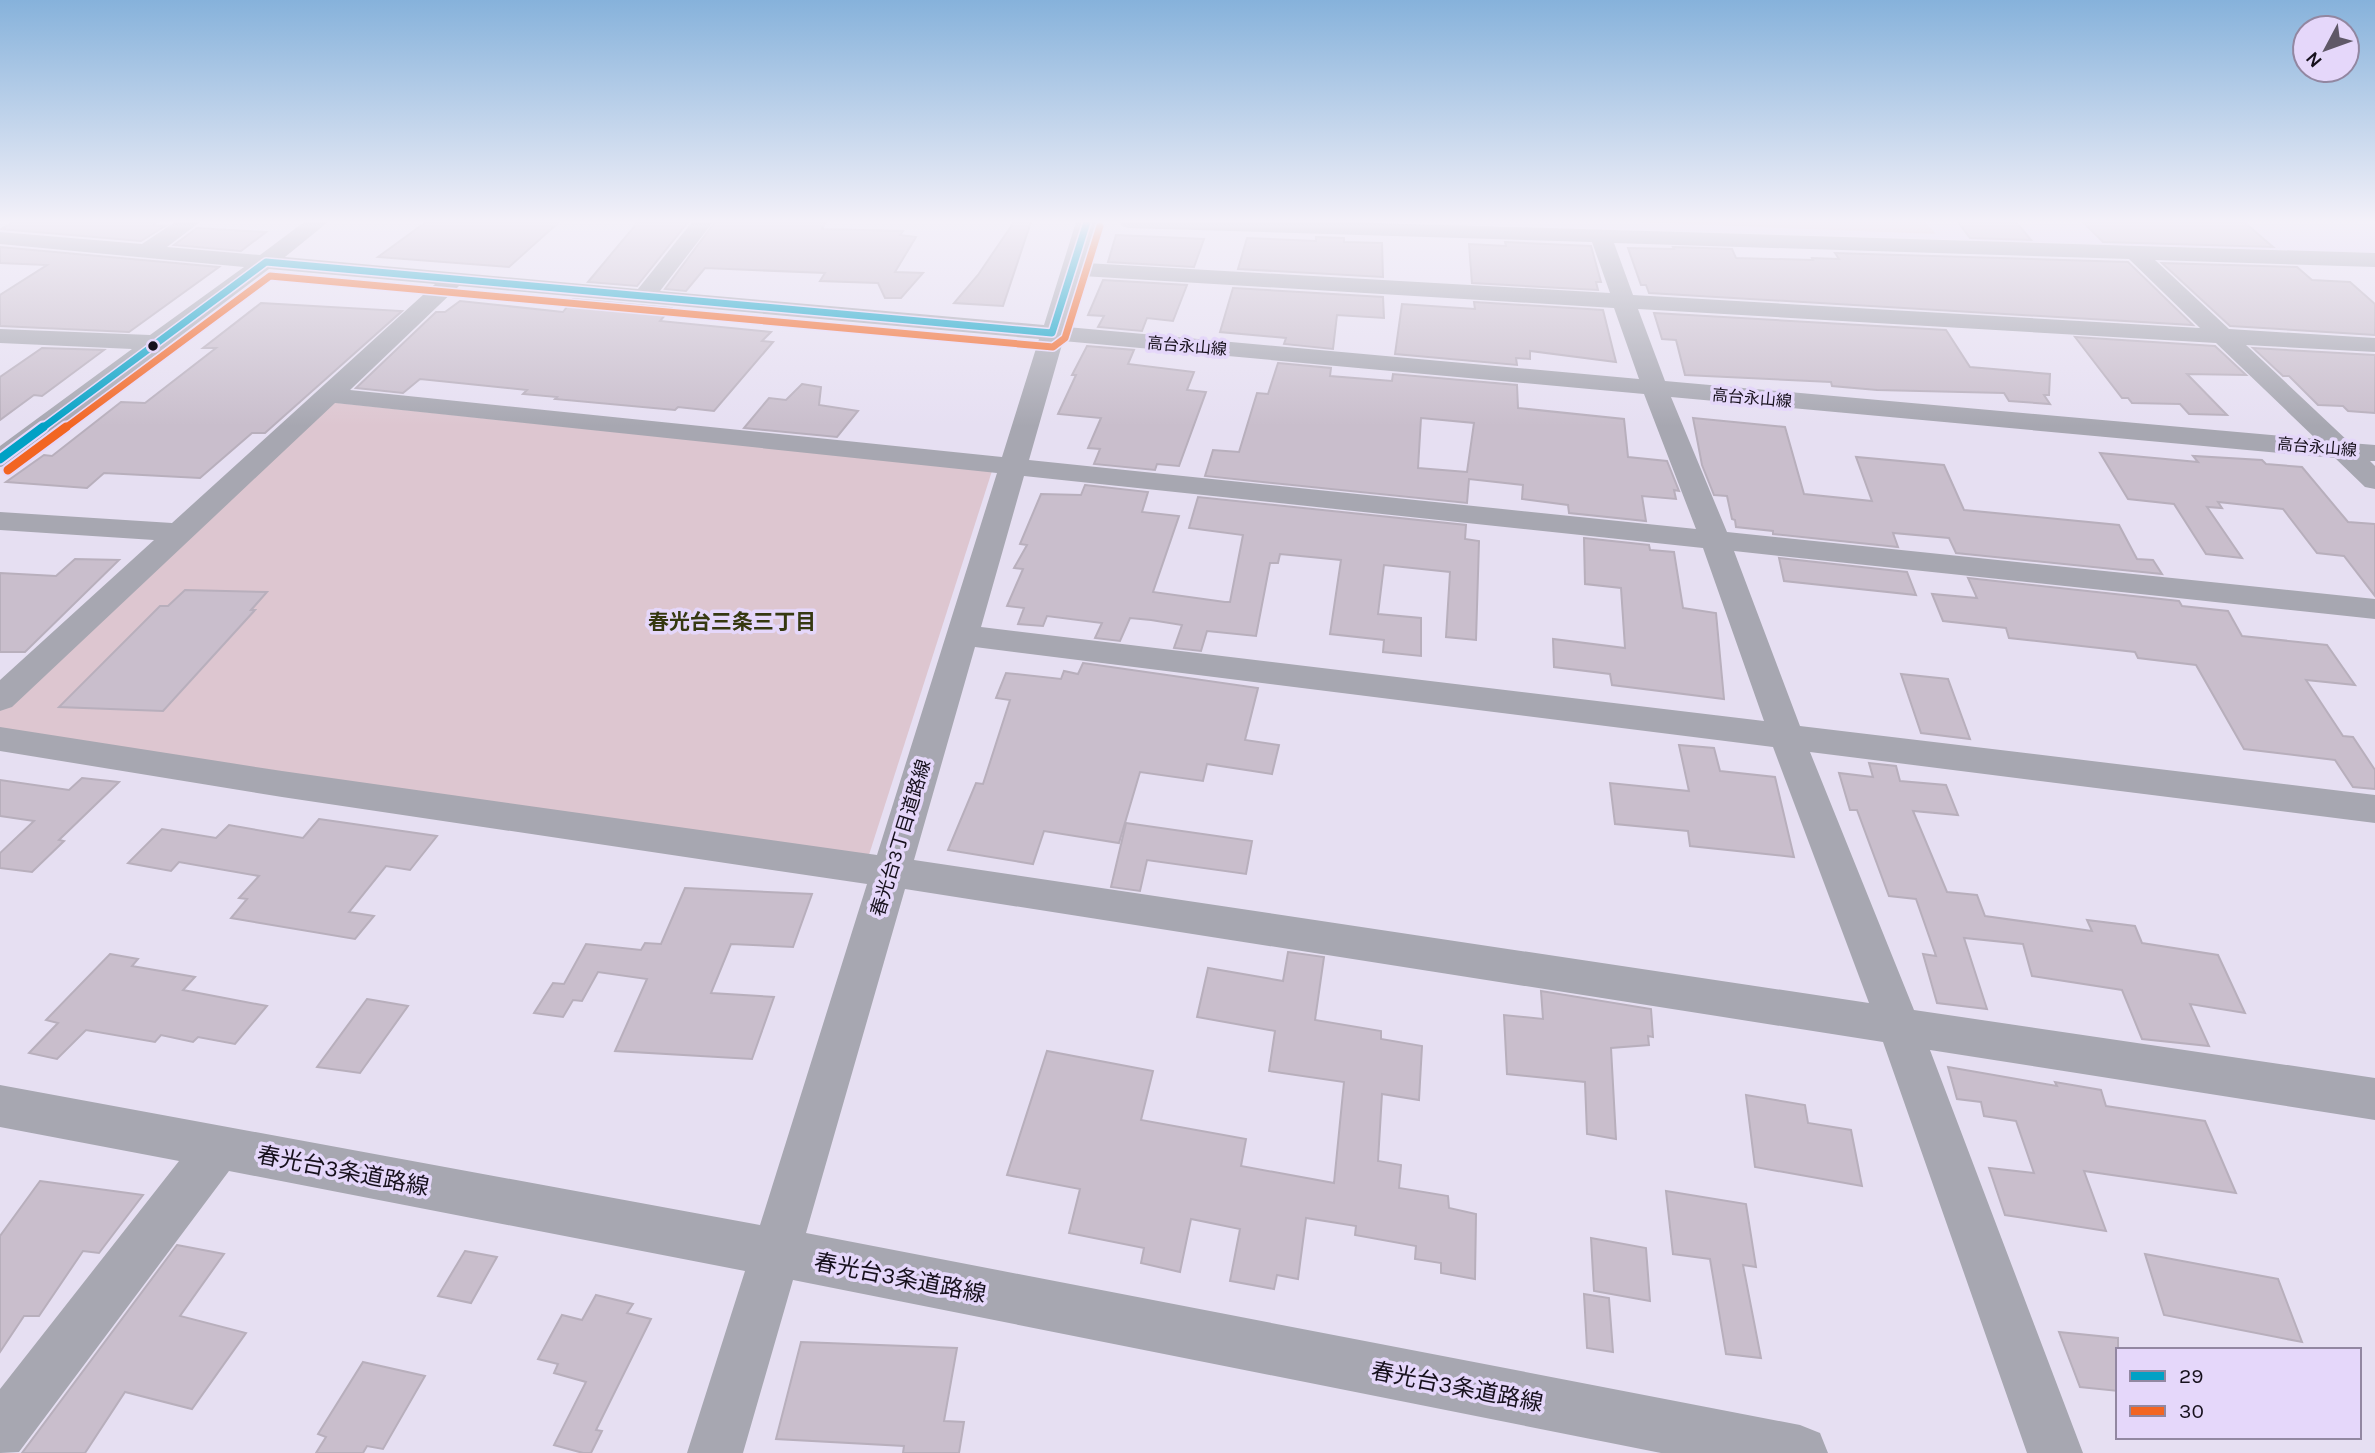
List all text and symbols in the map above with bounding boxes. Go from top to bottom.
north arrow [2291,14,2361,84]
text: N [2301,47,2327,72]
street label: 高台永山線 [1146,333,1228,359]
unlabelled marker [146,339,160,353]
street label: 高台永山線 [1711,385,1793,411]
street label: 高台永山線 [2276,434,2358,460]
district label: 春光台三条三丁目 [648,610,816,634]
street label: 春光台3丁目道路線 [867,757,935,919]
street label: 春光台3条道路線 [255,1141,431,1201]
street label: 春光台3条道路線 [812,1248,988,1308]
legend [2116,1348,2361,1439]
street label: 春光台3条道路線 [1369,1357,1545,1417]
text: 29 [2179,1364,2203,1388]
text: 30 [2179,1399,2204,1423]

